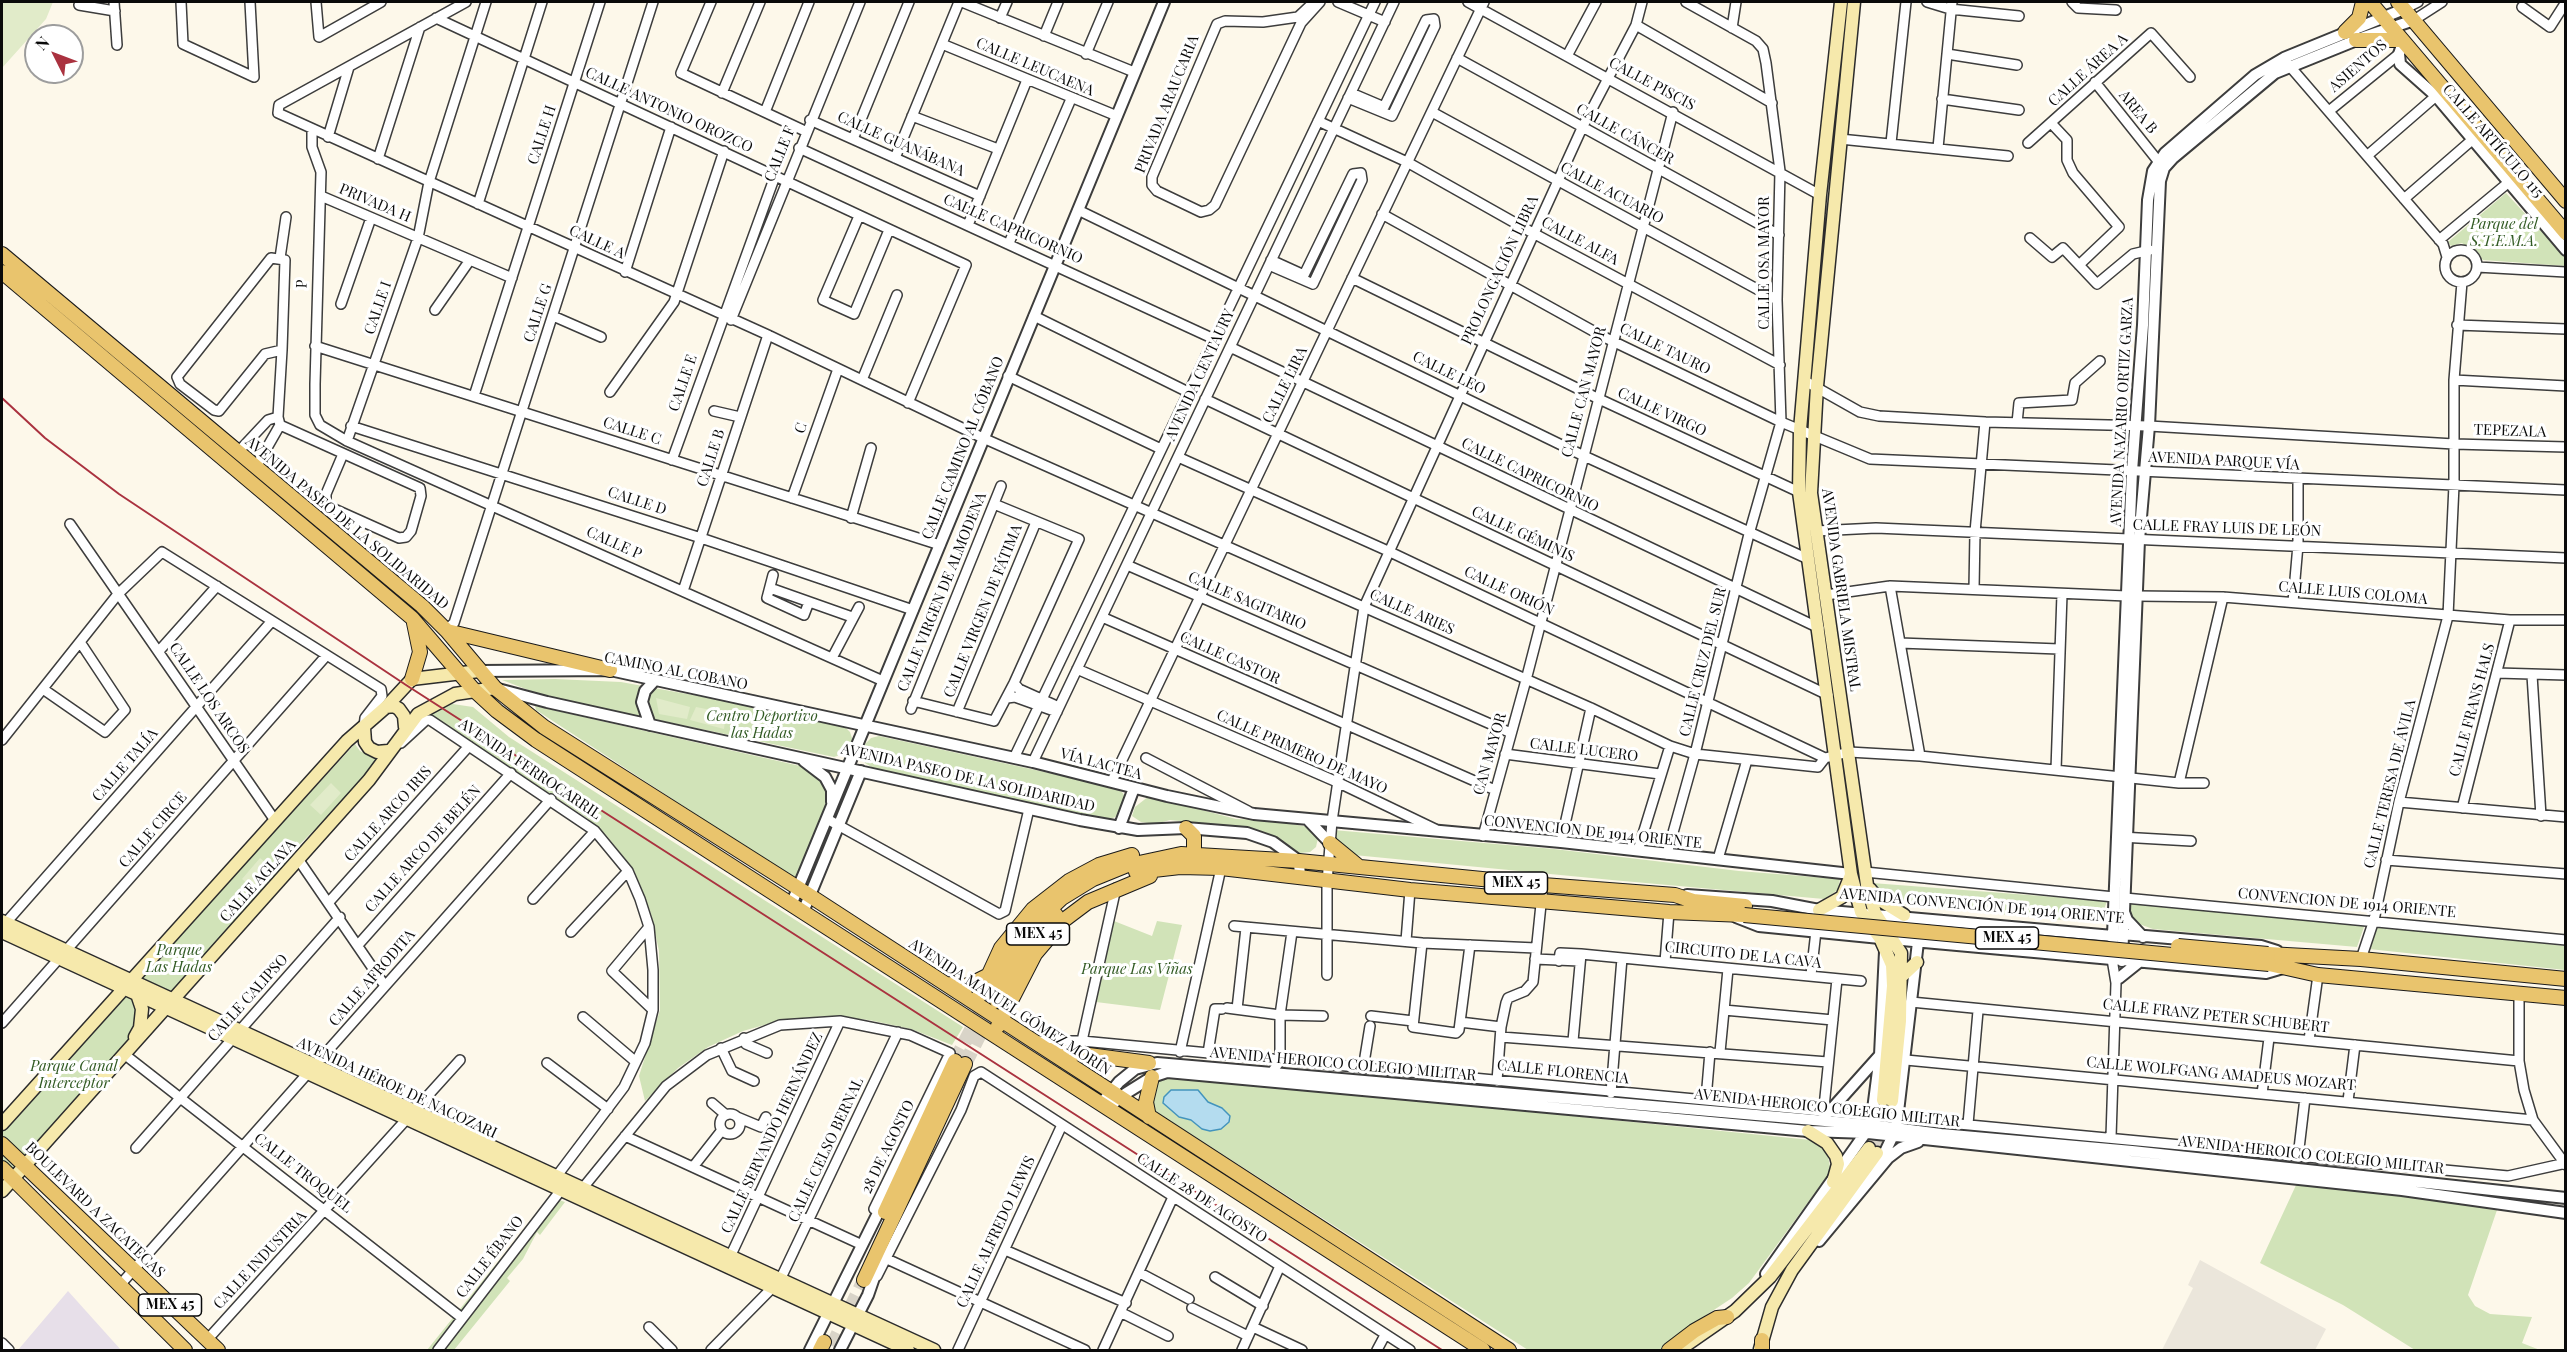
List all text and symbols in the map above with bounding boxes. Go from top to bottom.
north arrow [24,24,84,84]
street label: CALLE ÁREA A [2045,30,2131,110]
text: N [30,32,53,54]
street label: PRIVADA ARAUCARIA [1131,32,1203,176]
street label: CALLE LEUCAENA [973,34,1097,100]
street label: ASIENTOS [2325,36,2391,96]
street label: CALLE PISCIS [1606,54,1698,114]
street label: CALLE ANTONIO OROZCO [582,63,756,157]
street label: CALLE ARTÍCULO 115 [2439,81,2547,201]
street label: AREA B [2115,87,2161,137]
street label: CALLE CÁNCER [1573,100,1677,168]
street label: CALLE H [524,103,560,167]
street label: CALLE GUANÁBANA [835,108,967,180]
street label: CALLE F [761,124,799,184]
street label: CALLE ACUARIO [1557,158,1667,228]
street label: PRIVADA H [336,180,414,226]
street label: CALLE CAPRICORNIO [941,190,1085,268]
street label: PROLONGACIÓN LIBRA [1457,193,1543,347]
street label: CALLE OSA MAYOR [1755,196,1773,330]
street label: CALLE ALFA [1538,213,1622,269]
park label: Parque del S.T.E.M.A. [2470,215,2538,250]
street label: CALLE A [566,221,628,263]
street label: P [293,279,311,289]
street label: CALLE I [361,279,395,337]
street label: CALLE G [520,281,556,345]
street label: AVENIDA NAZARIO ORTIZ GARZA [2107,297,2137,527]
street label: AVENIDA CENTAURY [1162,306,1238,444]
street label: CALLE TAURO [1617,319,1713,379]
street label: CALLE CAN MAYOR [1558,325,1610,459]
street label: CALLE LIRA [1259,344,1311,426]
street label: CALLE LEO [1410,348,1488,398]
street label: CALLE E [665,352,701,414]
street label: CALLE CAMINO AL CÓBANO [918,354,1008,542]
street label: CALLE VIRGO [1615,384,1709,440]
street label: CALLE C [601,413,663,449]
street label: C [791,420,811,436]
street label: TEPEZALA [2473,421,2547,441]
street label: CALLE B [693,427,729,489]
street label: AVENIDA PASEO DE LA SOLIDARIDAD [242,433,452,613]
street label: CALLE CAPRICORNIO [1458,434,1602,516]
street label: AVENIDA PARQUE VÍA [2148,448,2300,474]
street label: CALLE D [605,483,669,519]
street label: AVENIDA GABRIELA MISTRAL [1818,487,1864,693]
street label: CALLE VIRGEN DE ALMODENA [894,490,990,694]
street label: CALLE GÉMINIS [1469,502,1577,566]
street label: CALLE FRAY LUIS DE LEÓN [2132,516,2322,540]
street label: CALLE VIRGEN DE FÁTIMA [940,522,1026,700]
street label: CALLE P [584,523,644,563]
street label: CALLE ORIÓN [1461,562,1557,620]
street label: CALLE SAGITARIO [1185,568,1309,634]
street label: CALLE LUIS COLOMA [2278,578,2428,608]
street label: CALLE ARIES [1367,585,1457,639]
street label: CALLE CRUZ DEL SUR [1676,585,1730,739]
street label: CALLE CASTOR [1177,628,1283,688]
street label: CALLE LOS ARCOS [165,639,253,757]
street label: CALLE FRANS HALS [2446,641,2498,779]
street label: CAMINO AL COBANO [603,648,749,694]
street label: CALLE TERESA DE ÁVILA [2360,698,2420,870]
street label: CALLE PRIMERO DE MAYO [1214,706,1390,798]
park label: Centro Deportivo las Hadas [706,707,818,742]
street label: CAN MAYOR [1470,711,1510,797]
street label: AVENIDA FERROCARRIL [455,715,605,823]
street label: CALLE TALÍA [88,725,162,805]
street label: CALLE LUCERO [1529,734,1639,766]
street label: AVENIDA PASEO DE LA SOLIDARIDAD [839,740,1097,816]
street label: VÍA LACTEA [1058,744,1144,784]
street label: CALLE ARCO IRIS [340,763,436,865]
street label: CALLE ARCO DE BELÉN [361,782,485,916]
street label: CALLE CIRCE [115,788,191,872]
street label: CONVENCION DE 1914 ORIENTE [1483,812,1703,852]
street label: CALLE AGLAYA [216,836,300,926]
road number: MEX 45 [1484,872,1547,894]
street label: CONVENCION DE 1914 ORIENTE [2237,884,2457,922]
street label: AVENIDA CONVENCIÓN DE 1914 ORIENTE [1839,885,2125,927]
road number: MEX 45 [1006,923,1070,945]
street label: CALLE AFRODITA [325,926,419,1030]
road number: MEX 45 [1976,927,2038,949]
street label: AVENIDA MANUEL GÓMEZ MORÍN [906,935,1114,1079]
street label: CIRCUITO DE LA CAVA [1664,938,1822,972]
park label: Parque Las Hadas [146,941,212,976]
street label: CALLE CALIPSO [204,951,292,1045]
park label: Parque Las Viñas [1081,960,1193,978]
street label: CALLE FRANZ PETER SCHUBERT [2102,995,2330,1037]
street label: CALLE SERVANDO HERNÁNDEZ [717,1030,827,1236]
street label: AVENIDA HÉROE DE NACOZARI [294,1034,500,1142]
street label: AVENIDA HEROICO COLEGIO MILITAR [1209,1043,1477,1085]
street label: CALLE WOLFGANG AMADEUS MOZART [2086,1053,2356,1095]
street label: CALLE FLORENCIA [1496,1056,1630,1088]
park label: Parque Canal Interceptor [30,1057,118,1092]
street label: CALLE CELSO BERNAL [785,1075,867,1225]
street label: AVENIDA HEROICO COLEGIO MILITAR [1693,1085,1961,1131]
street label: 28 DE AGOSTO [858,1097,918,1197]
street label: CALLE TROQUEL [250,1129,356,1217]
street label: AVENIDA HEROICO COLEGIO MILITAR [2177,1132,2445,1178]
street label: BOULEVARD A ZACATECAS [21,1138,169,1282]
street label: CALLE 28 DE AGOSTO [1133,1149,1271,1247]
street label: CALLE ALFREDO LEWIS [953,1153,1039,1311]
street label: CALLE INDUSTRIA [210,1207,310,1313]
street label: CALLE ÉBANO [452,1212,528,1302]
road number: MEX 45 [138,1294,201,1316]

